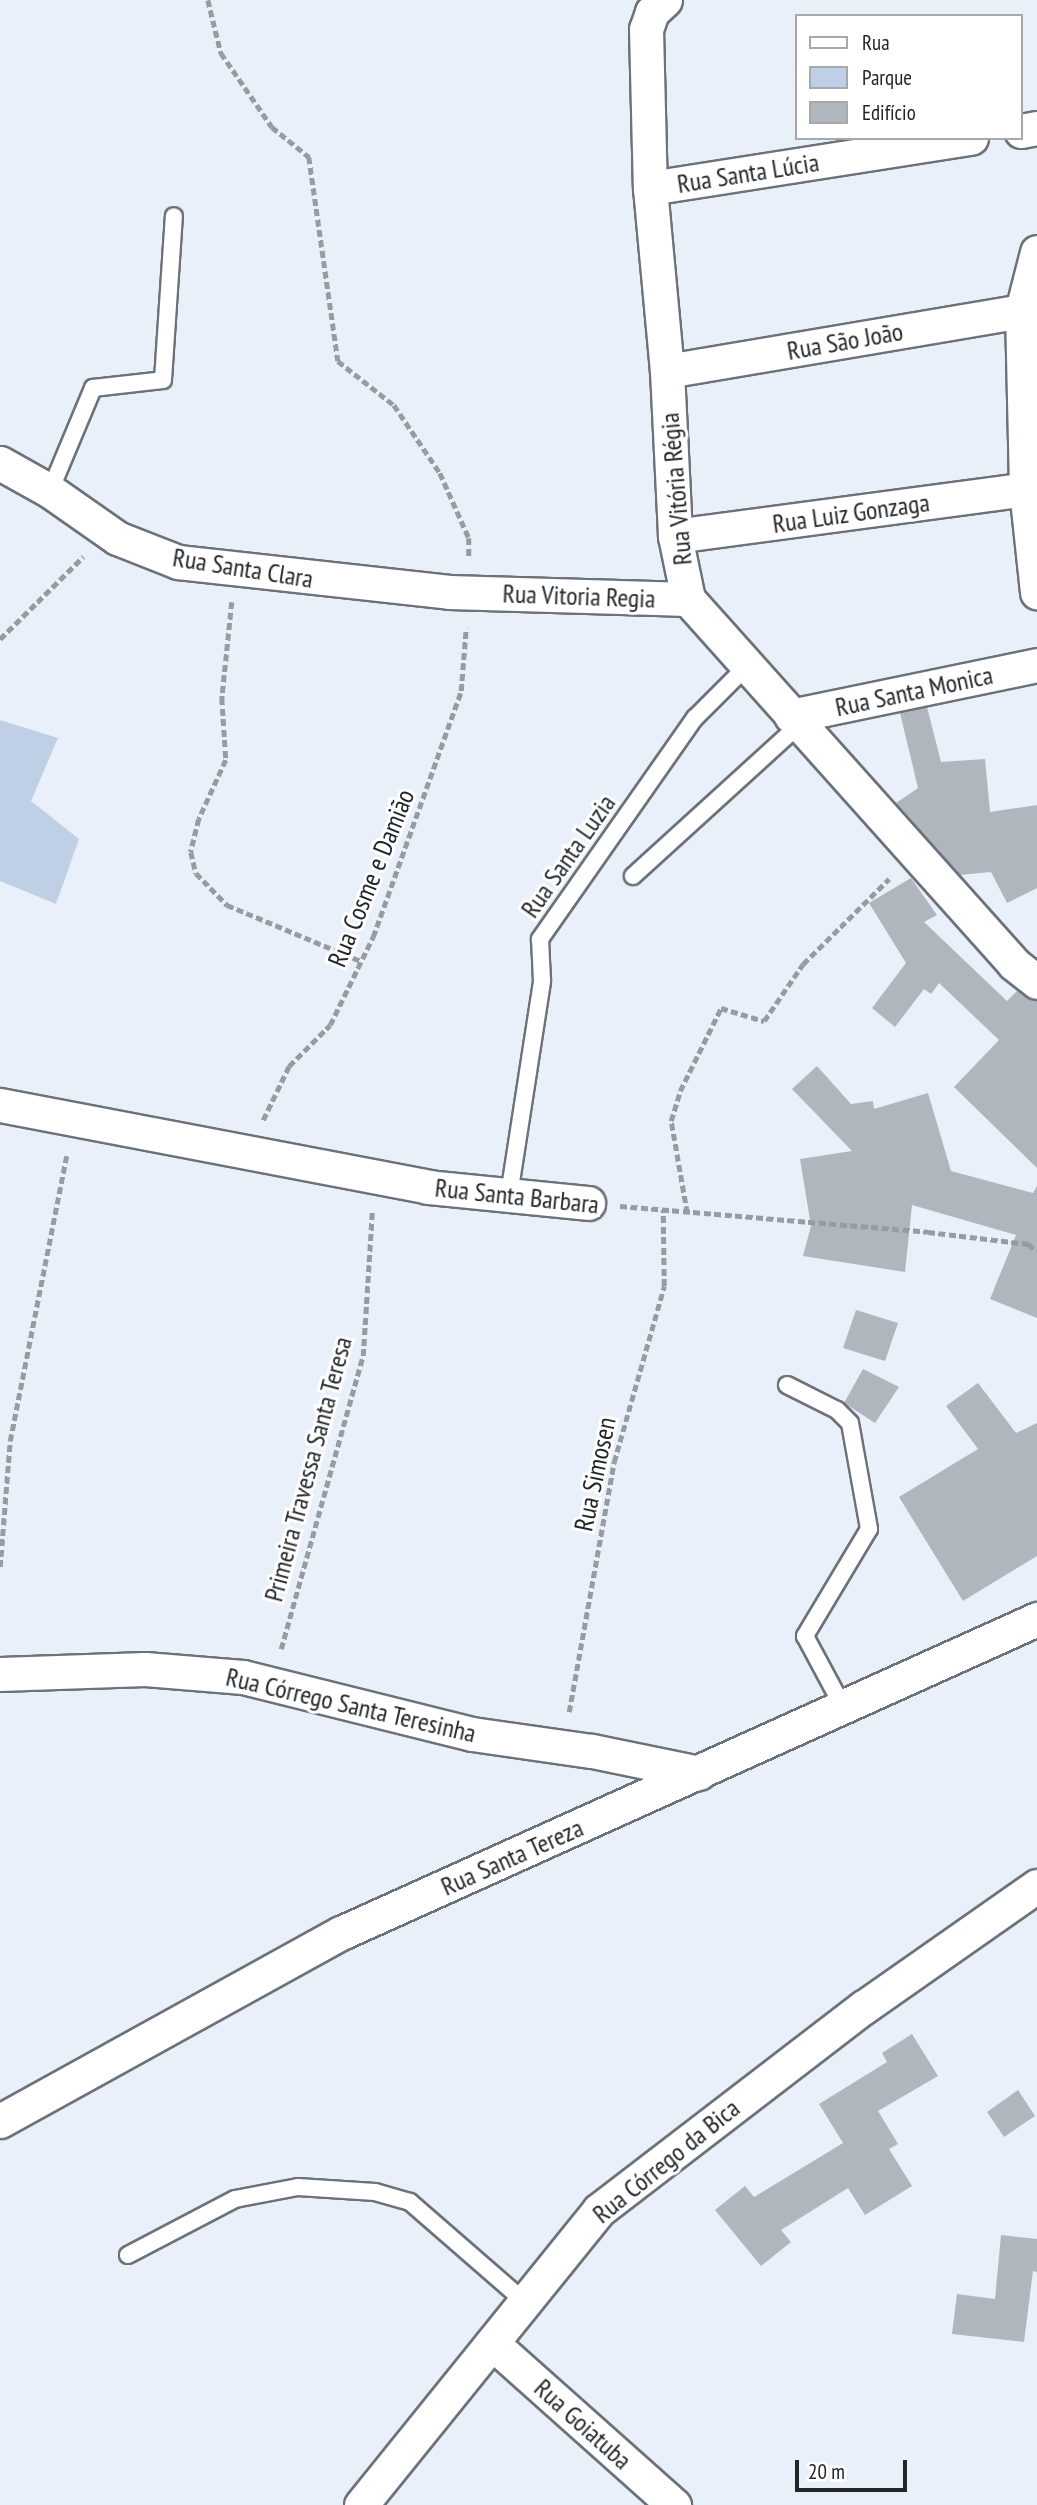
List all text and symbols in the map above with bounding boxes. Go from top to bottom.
legend [796,14,1023,140]
text: Rua [862,29,890,56]
text: Parque [862,64,912,91]
text: Edifício [862,99,916,126]
street label: Rua Santa Lúcia [675,146,821,200]
street label: Rua São João [785,315,905,367]
street label: Rua Vitória Régia [654,411,698,567]
street label: Rua Luiz Gonzaga [770,487,932,539]
street label: Rua Santa Clara [171,542,315,594]
street label: Rua Vitoria Regia [502,578,656,614]
street label: Rua Santa Monica [832,659,996,723]
street label: Rua Cosme e Damião [321,785,421,971]
street label: Rua Santa Luzia [514,789,622,923]
street label: Rua Santa Barbara [433,1172,601,1220]
street label: Primeira Travessa Santa Teresa [257,1333,359,1605]
street label: Rua Simosen [568,1414,622,1534]
street label: Rua Córrego Santa Teresinha [223,1661,479,1749]
street label: Rua Santa Tereza [436,1812,588,1902]
street label: Rua Córrego da Bica [586,2092,746,2230]
street label: Rua Goiatuba [528,2372,638,2476]
scale bar [799,2446,911,2490]
text: 20 m [808,2458,845,2485]

